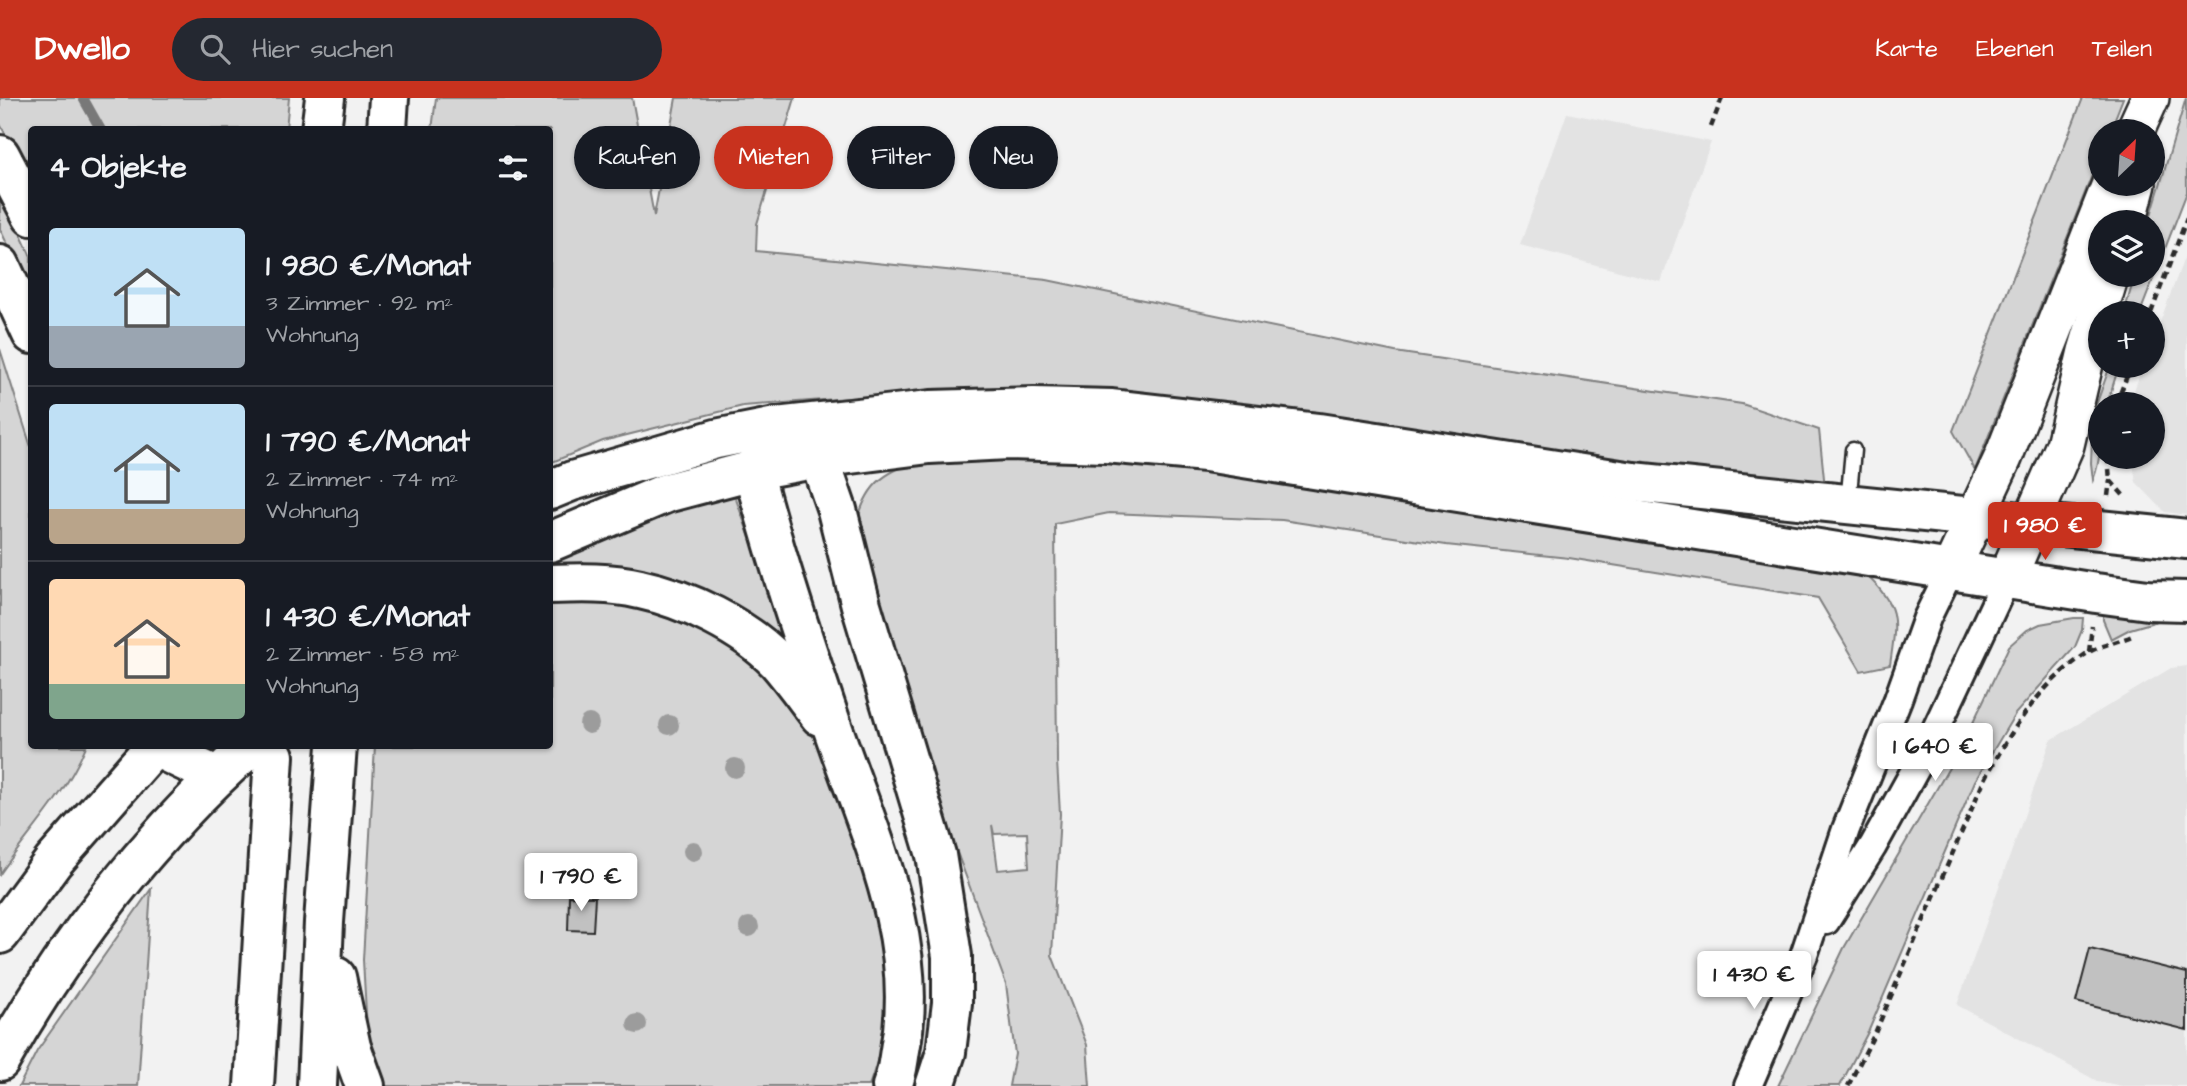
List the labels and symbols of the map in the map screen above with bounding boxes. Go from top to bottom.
north arrow [2088,119,2165,196]
pin: 1 980 € [1980,503,2110,562]
pin: 1 640 € [1870,724,2000,783]
pin: 1 790 € [516,854,646,913]
pin: 1 430 € [1689,951,1819,1011]

